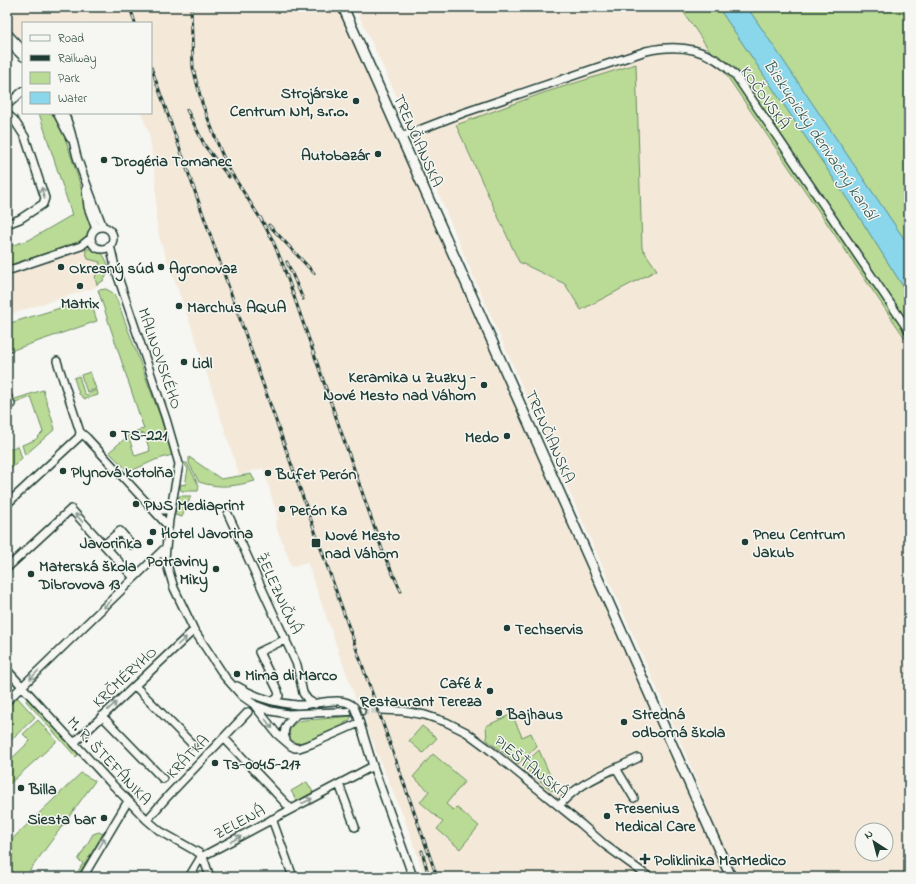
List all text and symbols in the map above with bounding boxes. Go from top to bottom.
legend [22,22,152,114]
text: Road [58,30,84,48]
text: Railway [58,50,97,69]
water label: Biskupický derivačný kanál [756,55,884,227]
street label: KOČOVSKÁ [734,62,795,135]
text: Park [58,70,80,88]
place label: Strojárske Centrum NM, s.r.o. [230,82,349,124]
text: Water [58,90,87,108]
street label: TRENČIANSKA [386,90,448,191]
marker: Strojárske Centrum NM, s.r.o. [351,96,361,106]
place label: Autobazár [301,144,371,168]
marker: Autobazár [373,149,383,159]
place label: Drogéria Tomanec [111,150,233,175]
marker: Drogéria Tomanec [99,155,109,165]
one-way arrow [39,187,46,200]
place label: Okresný súd [69,257,154,282]
place label: Agronovaz [169,257,238,282]
marker: Okresný súd [56,262,66,272]
marker: Agronovaz [156,262,166,272]
marker: Matrix [75,281,85,291]
place label: Matrix [61,292,99,316]
place label: Marchus AQUA [187,296,287,320]
marker: Marchus AQUA [174,301,184,311]
street label: MALINOVSKÉHO [131,305,188,412]
place label: Lidl [192,352,213,376]
marker: Lidl [179,357,189,367]
place label: Keramika u Zuzky - Nové Mesto nad Váhom [323,366,477,408]
marker: Keramika u Zuzky - Nové Mesto nad Váhom [479,380,489,390]
street label: TRENČIANSKA [518,386,580,487]
place label: TS-221 [121,424,168,448]
place label: Medo [465,426,499,450]
marker: TS-221 [108,429,118,439]
marker: Medo [502,431,512,441]
place label: Plynová kotolňa [71,461,173,486]
place label: Bufet Perón [275,463,357,487]
marker: Plynová kotolňa [58,466,68,476]
marker: Bufet Perón [263,468,273,478]
place label: PNS Mediaprint [144,494,245,518]
marker: PNS Mediaprint [131,499,141,509]
place label: Perón Ka [290,499,347,523]
marker: Perón Ka [277,504,287,514]
one-way arrow [74,513,84,523]
place label: Hotel Javorina [161,522,254,546]
place label: Pneu Centrum Jakub [753,523,846,565]
place label: Nové Mesto nad Váhom [325,524,400,566]
marker: Hotel Javorina [148,527,158,537]
place label: Javorinka [80,532,142,556]
marker: Javorinka [145,537,155,547]
marker: Nové Mesto nad Váhom [310,537,322,549]
marker: Pneu Centrum Jakub [740,537,750,547]
street label: ŽELEZNIČNÁ [249,549,308,639]
place label: Potraviny Miky [147,550,208,593]
place label: Materská škola Dibrovova 13 [38,555,137,597]
marker: Potraviny Miky [211,564,221,574]
marker: Materská škola Dibrovova 13 [26,569,36,579]
one-way arrow [102,599,112,609]
place label: Techservis [515,618,584,642]
marker: Techservis [502,623,512,633]
one-way arrow [177,636,187,646]
street label: KRČMÉRYHO [88,641,163,714]
place label: Mima di Marco [245,664,337,688]
marker: Mima di Marco [232,669,242,679]
one-way arrow [29,670,39,680]
place label: Café & Restaurant Tereza [359,672,483,714]
marker: Café & Restaurant Tereza [485,686,495,696]
one-way arrow [107,702,118,711]
place label: Bajhaus [506,703,563,727]
place label: Stredná odborná škola [632,703,726,745]
marker: Bajhaus [494,708,504,718]
street label: M. R. ŠTEFÁNIKA [61,711,156,812]
marker: Stredná odborná škola [619,717,629,727]
one-way arrow [265,718,273,729]
street label: KRÁTKA [161,730,216,785]
street label: PIEŠŤANSKÁ [488,730,573,805]
place label: Ts-0045-217 [223,753,301,777]
marker: Ts-0045-217 [210,758,220,768]
place label: Billa [28,778,57,802]
marker: Billa [16,783,26,793]
one-way arrow [301,797,313,804]
place label: Fresenius Medical Care [614,797,697,839]
street label: ZELENÁ [210,799,270,846]
place label: Siesta bar [27,808,97,832]
marker: Fresenius Medical Care [602,811,612,821]
marker: Siesta bar [99,813,109,823]
north arrow [854,822,894,862]
text: N [861,826,876,843]
one-way arrow [229,835,241,842]
one-way arrow [99,837,107,849]
place label: Poliklinika MarMedico [654,849,786,873]
marker: Poliklinika MarMedico [639,853,651,865]

